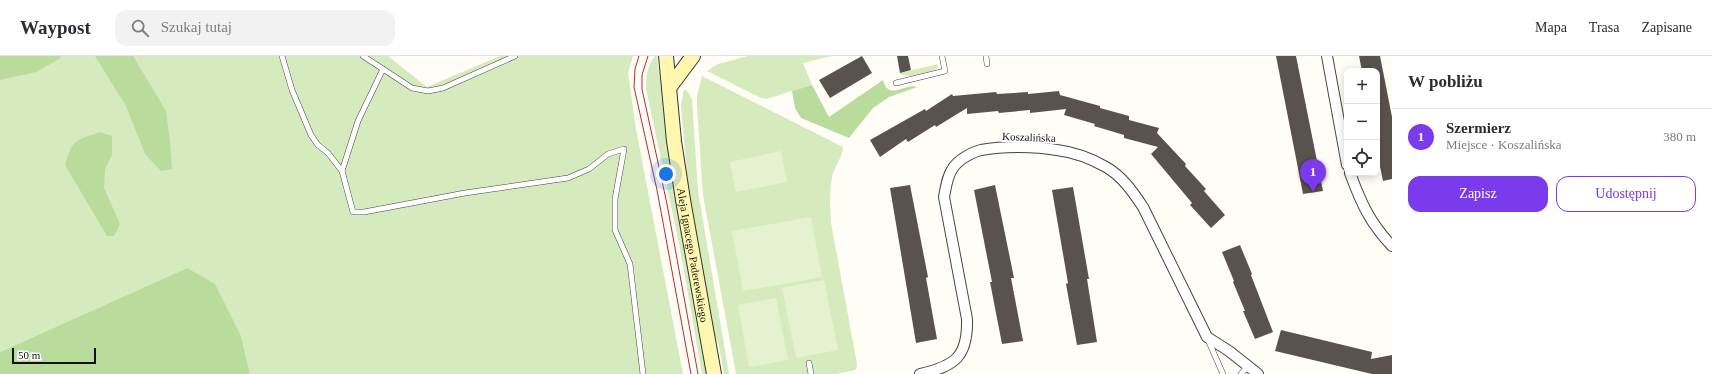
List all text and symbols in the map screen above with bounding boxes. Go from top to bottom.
search box [115,10,395,46]
text: Waypost [20,17,91,38]
icon: search [129,17,151,39]
text: Szukaj tutaj [161,19,232,35]
text: Mapa [1535,20,1567,35]
text: Trasa [1589,20,1619,35]
text: Zapisane [1641,20,1692,35]
map controls [1344,68,1380,176]
button: + [1344,68,1380,104]
text: W pobliżu [1408,72,1483,91]
button: − [1344,104,1380,140]
text: Szermierz [1446,120,1511,136]
text: 1 [1418,129,1424,144]
text: 380 m [1663,129,1696,144]
street label: Koszalińska [1002,130,1056,144]
text: Miejsce · Koszalińska [1446,137,1562,152]
button: locate [1344,140,1380,176]
pin: 1 [1300,159,1326,192]
your location [656,164,676,184]
button: Zapisz [1408,176,1548,212]
button: Udostępnij [1556,176,1696,212]
street label: Aleja Ignacego Paderewskiego [675,187,711,324]
scale bar [12,346,96,365]
text: 50 m [18,349,40,361]

